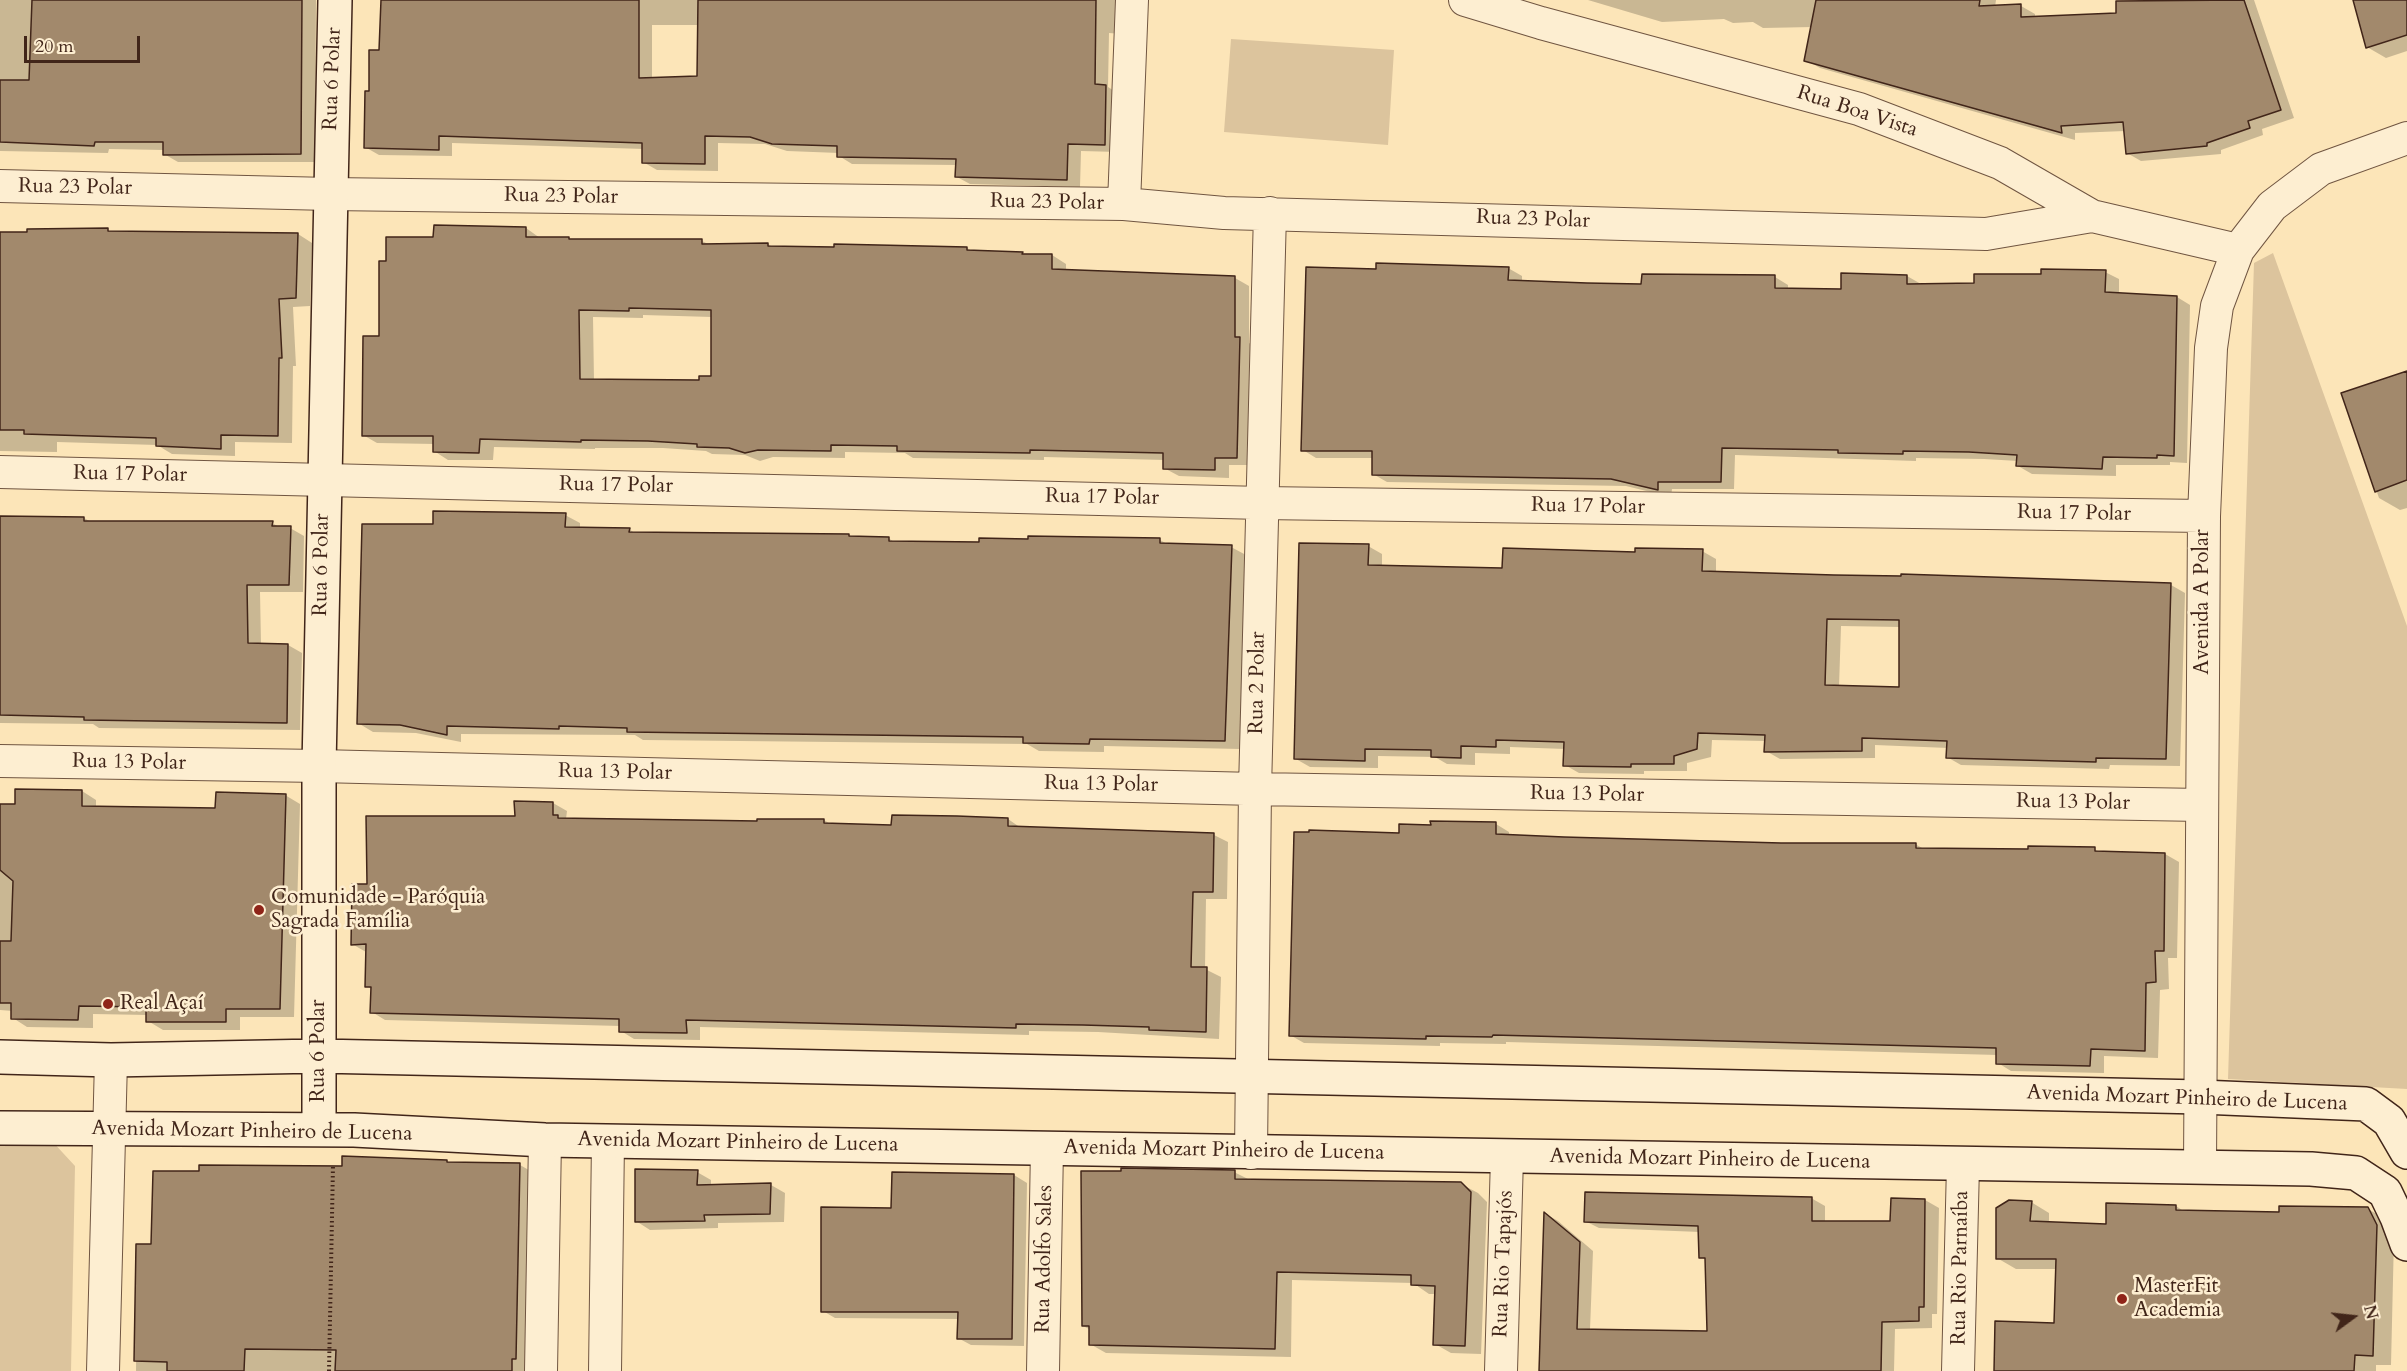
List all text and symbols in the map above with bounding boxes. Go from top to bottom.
scale bar [27,24,142,62]
street label: Rua 6 Polar [319,27,347,131]
text: 20 m [35,34,74,59]
street label: Rua Boa Vista [1794,81,1920,143]
street label: Rua 23 Polar [18,174,132,202]
street label: Rua 23 Polar [504,183,618,211]
street label: Rua 23 Polar [990,189,1104,217]
street label: Rua 23 Polar [1476,205,1590,235]
street label: Rua 17 Polar [73,461,187,489]
street label: Rua 17 Polar [559,472,673,500]
street label: Rua 17 Polar [1045,484,1159,512]
street label: Rua 17 Polar [1531,493,1645,521]
street label: Rua 17 Polar [2017,500,2131,528]
street label: Rua 6 Polar [309,513,335,617]
street label: Avenida A Polar [2190,529,2216,675]
street label: Rua 2 Polar [1245,631,1271,735]
street label: Rua 13 Polar [72,749,186,777]
street label: Rua 13 Polar [558,759,672,787]
street label: Rua 13 Polar [1044,771,1158,799]
street label: Rua 13 Polar [1530,781,1644,809]
street label: Rua 13 Polar [2016,789,2130,817]
place label: Comunidade - Paróquia Sagrada Família [271,885,485,935]
marker: Comunidade - Paróquia Sagrada Família [252,903,266,917]
place label: Real Açaí [120,991,204,1017]
marker: Real Açaí [101,997,115,1011]
street label: Rua 6 Polar [306,999,332,1103]
street label: Avenida Mozart Pinheiro de Lucena [2026,1081,2348,1117]
street label: Avenida Mozart Pinheiro de Lucena [91,1117,413,1147]
street label: Avenida Mozart Pinheiro de Lucena [577,1128,899,1158]
street label: Avenida Mozart Pinheiro de Lucena [1063,1136,1385,1166]
street label: Avenida Mozart Pinheiro de Lucena [1549,1145,1871,1175]
street label: Rua Adolfo Sales [1031,1185,1059,1333]
street label: Rua Rio Tapajós [1489,1190,1519,1338]
street label: Rua Rio Parnaíba [1947,1190,1975,1346]
place label: MasterFit Academia [2134,1274,2221,1324]
north arrow [2323,1287,2383,1347]
marker: MasterFit Academia [2115,1292,2129,1306]
text: N [2358,1303,2383,1322]

